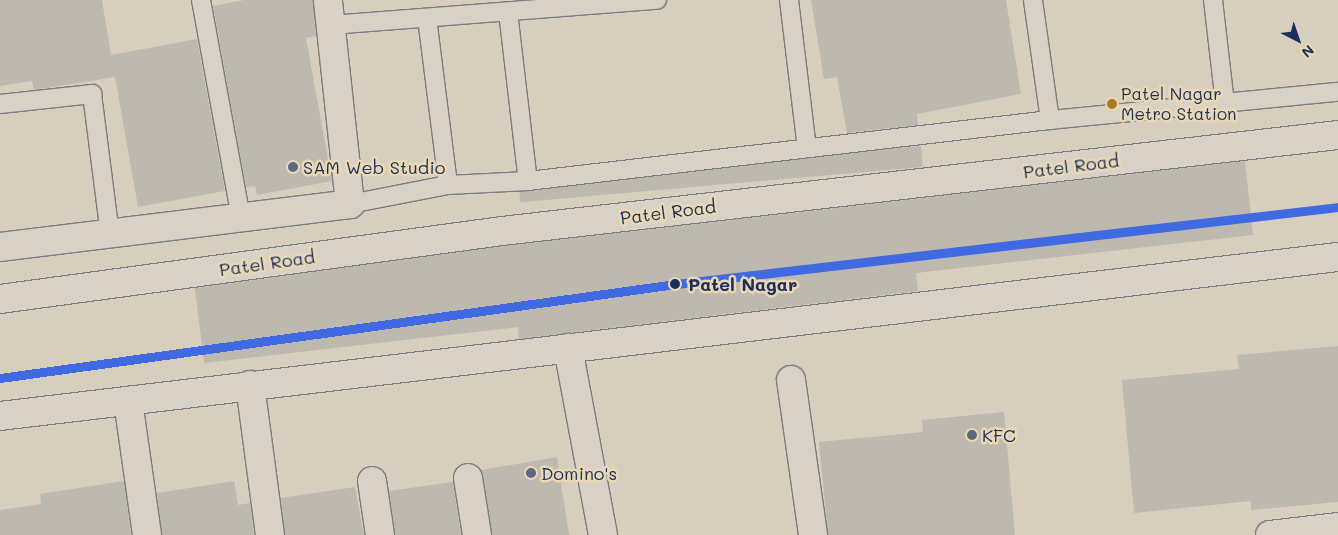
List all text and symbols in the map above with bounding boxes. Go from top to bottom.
north arrow [1273,15,1323,65]
text: N [1298,41,1318,62]
place label: Patel Nagar Metro Station [1121,84,1236,124]
marker: Patel Nagar Metro Station [1107,99,1117,109]
street label: Patel Road [1022,149,1120,183]
place label: SAM Web Studio [303,156,445,178]
marker: SAM Web Studio [287,161,299,173]
street label: Patel Road [619,195,717,229]
street label: Patel Road [218,246,316,280]
place label: Patel Nagar [688,273,797,295]
marker: Patel Nagar [666,275,684,293]
place label: KFC [982,424,1016,446]
marker: KFC [966,429,978,441]
place label: Domino's [541,462,617,484]
marker: Domino's [525,467,537,479]

